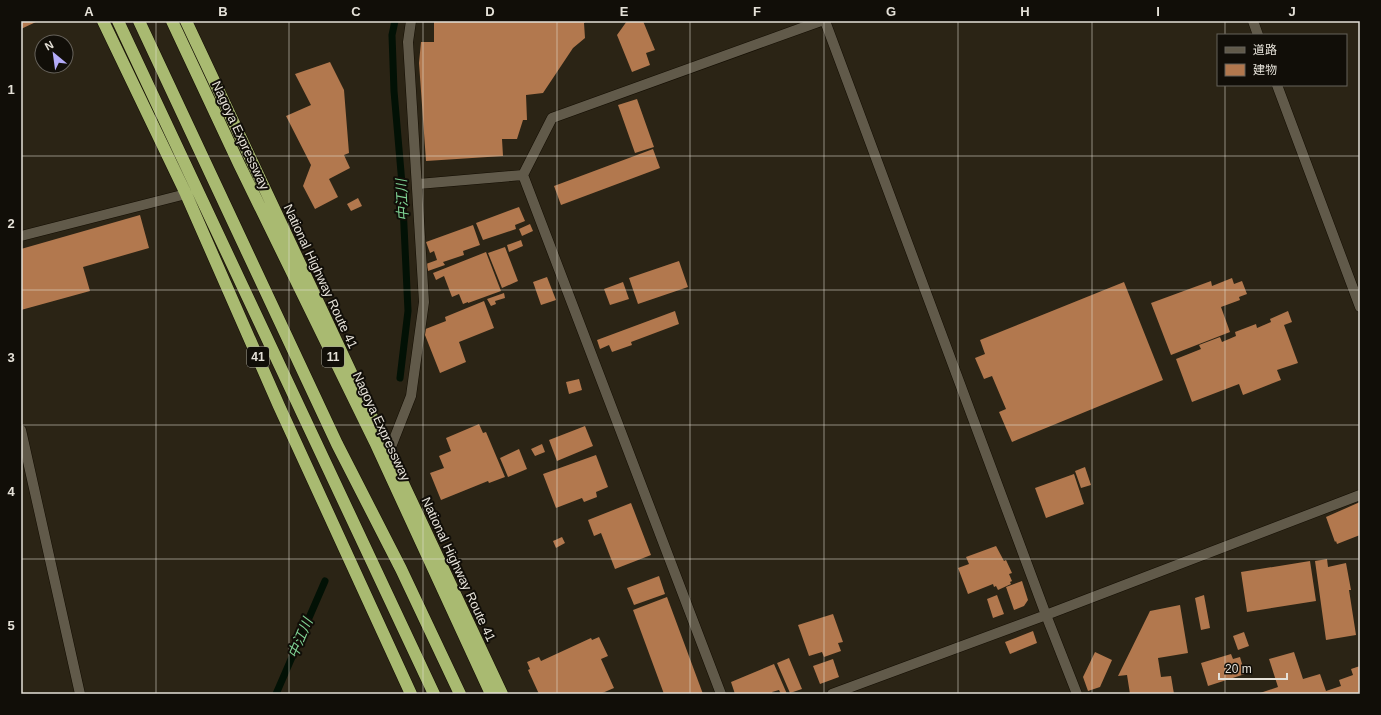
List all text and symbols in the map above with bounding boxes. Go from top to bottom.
text: A [84,4,94,19]
text: B [218,4,228,19]
text: C [351,4,361,19]
text: D [485,4,495,19]
text: E [620,4,629,19]
text: F [753,4,761,19]
text: G [886,4,896,19]
text: H [1020,4,1030,19]
text: I [1156,4,1160,19]
text: J [1288,4,1296,19]
north arrow [34,34,74,74]
legend [1217,34,1347,86]
text: N [43,38,56,52]
text: 道路 [1253,43,1277,57]
text: 建物 [1253,63,1277,77]
street label: Nagoya Expressway [209,78,273,193]
text: 1 [7,82,15,97]
water label: 中江川 [393,177,411,221]
street label: National Highway Route 41 [280,202,361,351]
text: 2 [7,216,15,231]
road number: 41 [247,347,269,367]
road number: 11 [322,347,344,367]
text: 3 [7,350,15,365]
street label: Nagoya Expressway [350,369,414,484]
text: 4 [7,484,15,499]
street label: National Highway Route 41 [418,495,499,644]
water label: 中江川 [284,614,316,660]
text: 5 [7,618,15,633]
scale bar [1219,655,1287,681]
text: 20 m [1225,662,1252,676]

